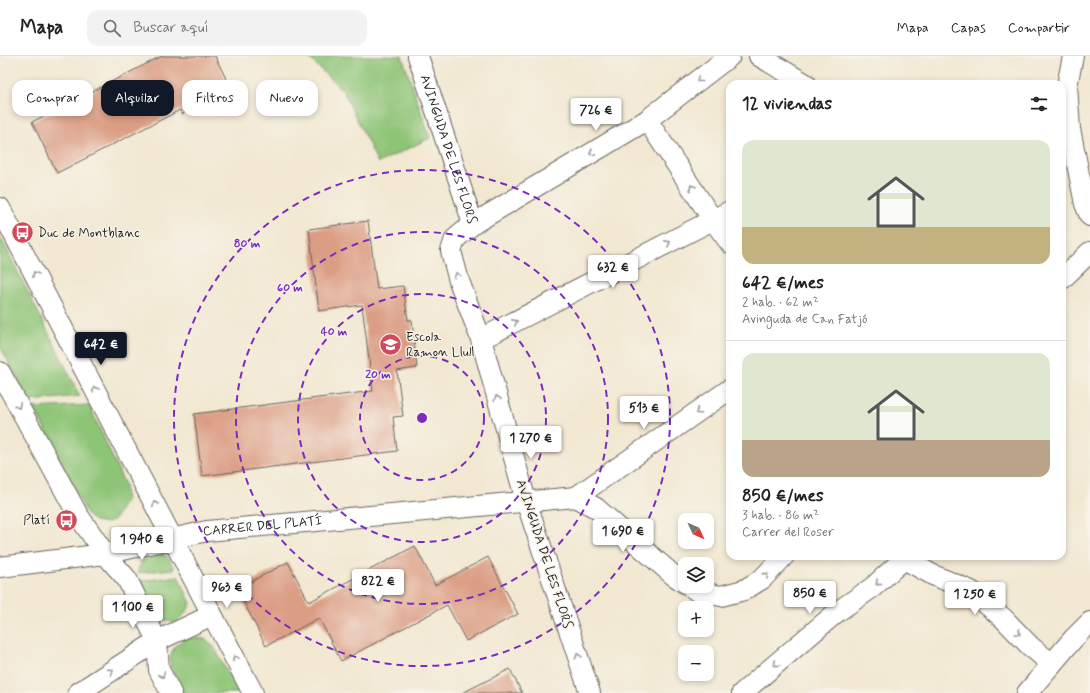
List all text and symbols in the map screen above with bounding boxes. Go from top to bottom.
search box [87,10,367,46]
text: Mapa [20,15,63,40]
icon: search [101,17,123,39]
text: Buscar aquí [133,18,209,38]
text: Mapa [897,19,929,37]
text: Capas [951,19,986,37]
text: Compartir [1008,19,1070,37]
street label: AVINGUDA DE LES FLORS [416,72,481,226]
one-way arrow [697,75,704,82]
chip: Comprar [12,80,93,116]
chip: Alquilar [101,80,174,116]
chip: Filtros [182,80,248,116]
chip: Nuevo [256,80,318,116]
text: 12 viviendas [742,93,832,115]
icon: filters [1028,93,1050,115]
pin: 726 € [568,98,624,132]
text: 726 € [580,102,612,119]
one-way arrow [589,148,596,155]
icon: home [860,166,932,238]
one-way arrow [689,184,697,191]
bus stop icon: Duc de Montblanc [10,220,36,246]
place label: Duc de Montblanc [38,225,140,242]
text: 80 m [234,236,261,252]
one-way arrow [664,240,672,248]
pin: 632 € [585,255,641,289]
text: 632 € [597,259,629,276]
one-way arrow [32,270,39,278]
one-way arrow [453,272,462,279]
text: 642 €/mes [742,272,824,294]
text: 60 m [277,280,303,296]
text: 2 hab. · 62 m² [742,294,819,311]
text: Avinguda de Can Fatjó [742,311,867,328]
one-way arrow [511,319,519,326]
text: 40 m [321,324,348,340]
place label: Escola Ramon Llull [406,329,475,361]
school or university icon: Escola Ramon Llull [378,331,404,357]
pin: 642 € [73,332,129,366]
text: 642 € [84,336,118,353]
text: 20 m [365,367,391,383]
icon: home [860,379,932,451]
one-way arrow [92,386,99,393]
one-way arrow [494,395,502,402]
pin: 513 € [616,396,672,430]
text: 513 € [629,400,659,417]
one-way arrow [13,402,21,409]
one-way arrow [695,407,702,415]
centre of rings [415,411,429,425]
pin: 1 270 € [494,426,568,460]
text: 1 270 € [510,430,552,447]
street label: AVINGUDA DE LES FLORS [512,477,576,631]
text: 850 €/mes [742,485,824,507]
one-way arrow [152,501,160,508]
bus stop icon: Platí [53,507,79,533]
text: 3 hab. · 86 m² [742,507,819,524]
street label: CARRER DEL PLATÍ [202,511,323,540]
place label: Platí [23,512,50,529]
north arrow [678,513,714,549]
map controls [678,513,714,681]
pin: 1 690 € [586,519,660,553]
text: 1 690 € [602,523,644,540]
text: Carrer del Roser [742,524,834,541]
pin: 1 940 € [105,527,179,561]
text: 1 940 € [120,531,164,548]
button: layers [678,557,714,593]
pin: 822 € [350,569,406,603]
one-way arrow [761,572,769,580]
text: 822 € [361,573,395,590]
pin: 963 € [199,575,255,609]
one-way arrow [875,578,882,585]
text: 963 € [212,579,242,596]
pin: 850 € [782,581,838,615]
pin: 1 250 € [938,582,1012,616]
text: 850 € [793,585,827,602]
text: 1 250 € [954,586,996,603]
pin: 1 100 € [96,595,170,629]
text: 1 100 € [112,599,154,616]
button: + [678,601,714,637]
one-way arrow [1013,628,1020,636]
button: − [678,645,714,681]
one-way arrow [574,653,582,660]
one-way arrow [232,655,240,663]
one-way arrow [773,660,781,667]
one-way arrow [107,668,114,676]
one-way arrow [157,671,165,678]

